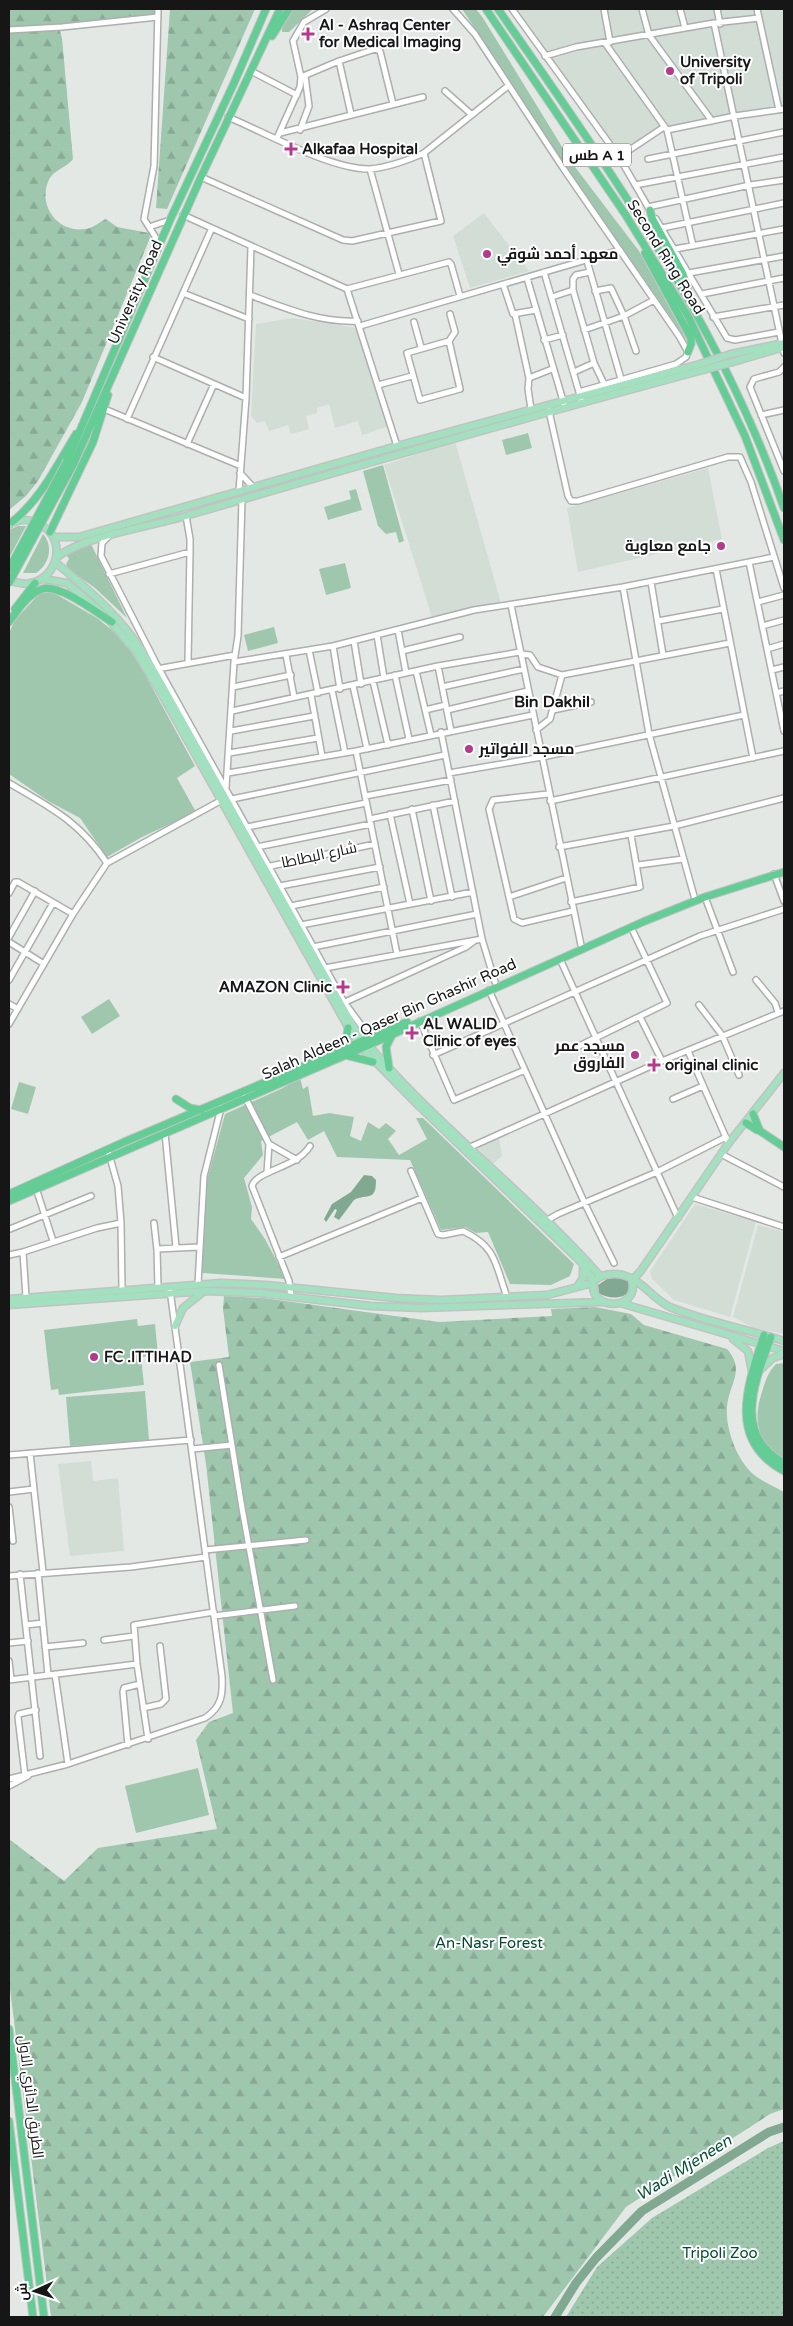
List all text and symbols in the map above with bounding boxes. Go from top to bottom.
place label: Al - Ashraq Center for Medical Imaging [318,16,461,52]
marker: Al - Ashraq Center for Medical Imaging [301,27,315,41]
place label: University of Tripoli [680,53,751,89]
marker: University of Tripoli [664,65,676,77]
place label: Alkafaa Hospital [302,140,418,159]
marker: Alkafaa Hospital [284,142,298,156]
road number: طس A 1 [563,144,631,166]
street label: Second Ring Road [623,196,709,318]
street label: University Road [104,237,166,347]
place label: معهد أحمد شوقي [497,244,618,266]
marker: معهد أحمد شوقي [481,248,493,260]
place label: جامع معاوية [625,537,711,556]
marker: جامع معاوية [715,540,727,552]
district label: Bin Dakhil [514,692,590,712]
place label: مسجد الفواتير [478,740,574,758]
marker: مسجد الفواتير [463,743,475,755]
street label: شارع البطاطا [280,838,359,874]
street label: Salah Aldeen - Qaser Bin Ghashir Road [259,955,519,1083]
place label: AMAZON Clinic [219,978,332,996]
marker: AMAZON Clinic [336,980,350,994]
place label: AL WALID Clinic of eyes [423,1015,516,1051]
marker: AL WALID Clinic of eyes [405,1026,419,1040]
place label: مسجد عمر الفاروق [554,1037,625,1072]
marker: مسجد عمر الفاروق [629,1049,641,1061]
place label: original clinic [665,1056,758,1075]
marker: original clinic [647,1058,661,1072]
place label: FC .ITTIHAD [104,1348,192,1366]
marker: FC .ITTIHAD [88,1351,100,1363]
park label: An-Nasr Forest [435,1934,543,1952]
street label: الطريق الدائري الاول [12,2034,48,2160]
water label: Wadi Mjeneen [633,2130,736,2205]
park label: Tripoli Zoo [682,2244,758,2262]
north arrow [10,2266,60,2316]
text: ش [14,2282,31,2301]

